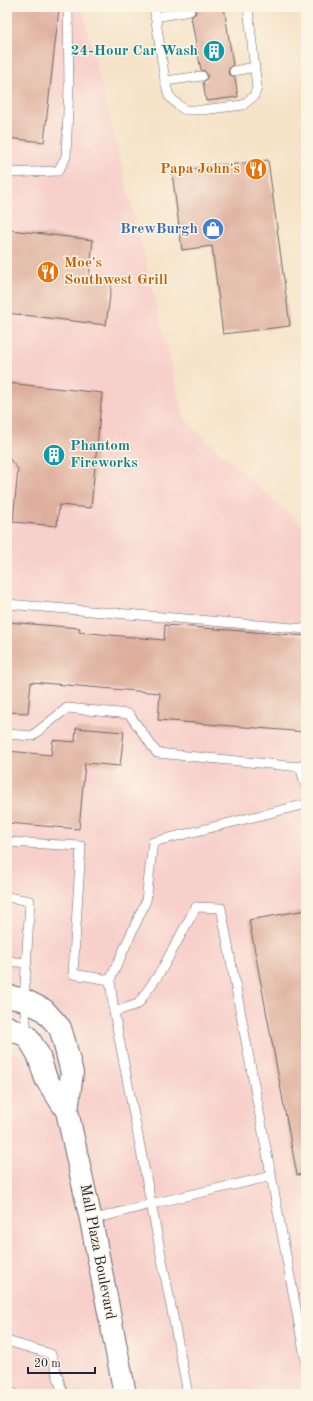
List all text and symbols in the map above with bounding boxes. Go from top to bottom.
building icon: 24-Hour Car Wash [201,38,227,64]
place label: 24-Hour Car Wash [71,44,198,59]
restaurant icon: Papa John's [243,156,269,182]
place label: Papa John's [160,162,240,177]
shop icon: BrewBurgh [200,216,226,242]
place label: BrewBurgh [120,222,198,237]
place label: Moe's Southwest Grill [64,256,168,288]
restaurant icon: Moe's Southwest Grill [35,259,61,285]
place label: Phantom Fireworks [70,439,138,471]
building icon: Phantom Fireworks [41,442,67,468]
street label: Mall Plaza Boulevard [76,1183,118,1321]
scale bar [28,1349,95,1375]
text: 20 m [34,1358,61,1370]

